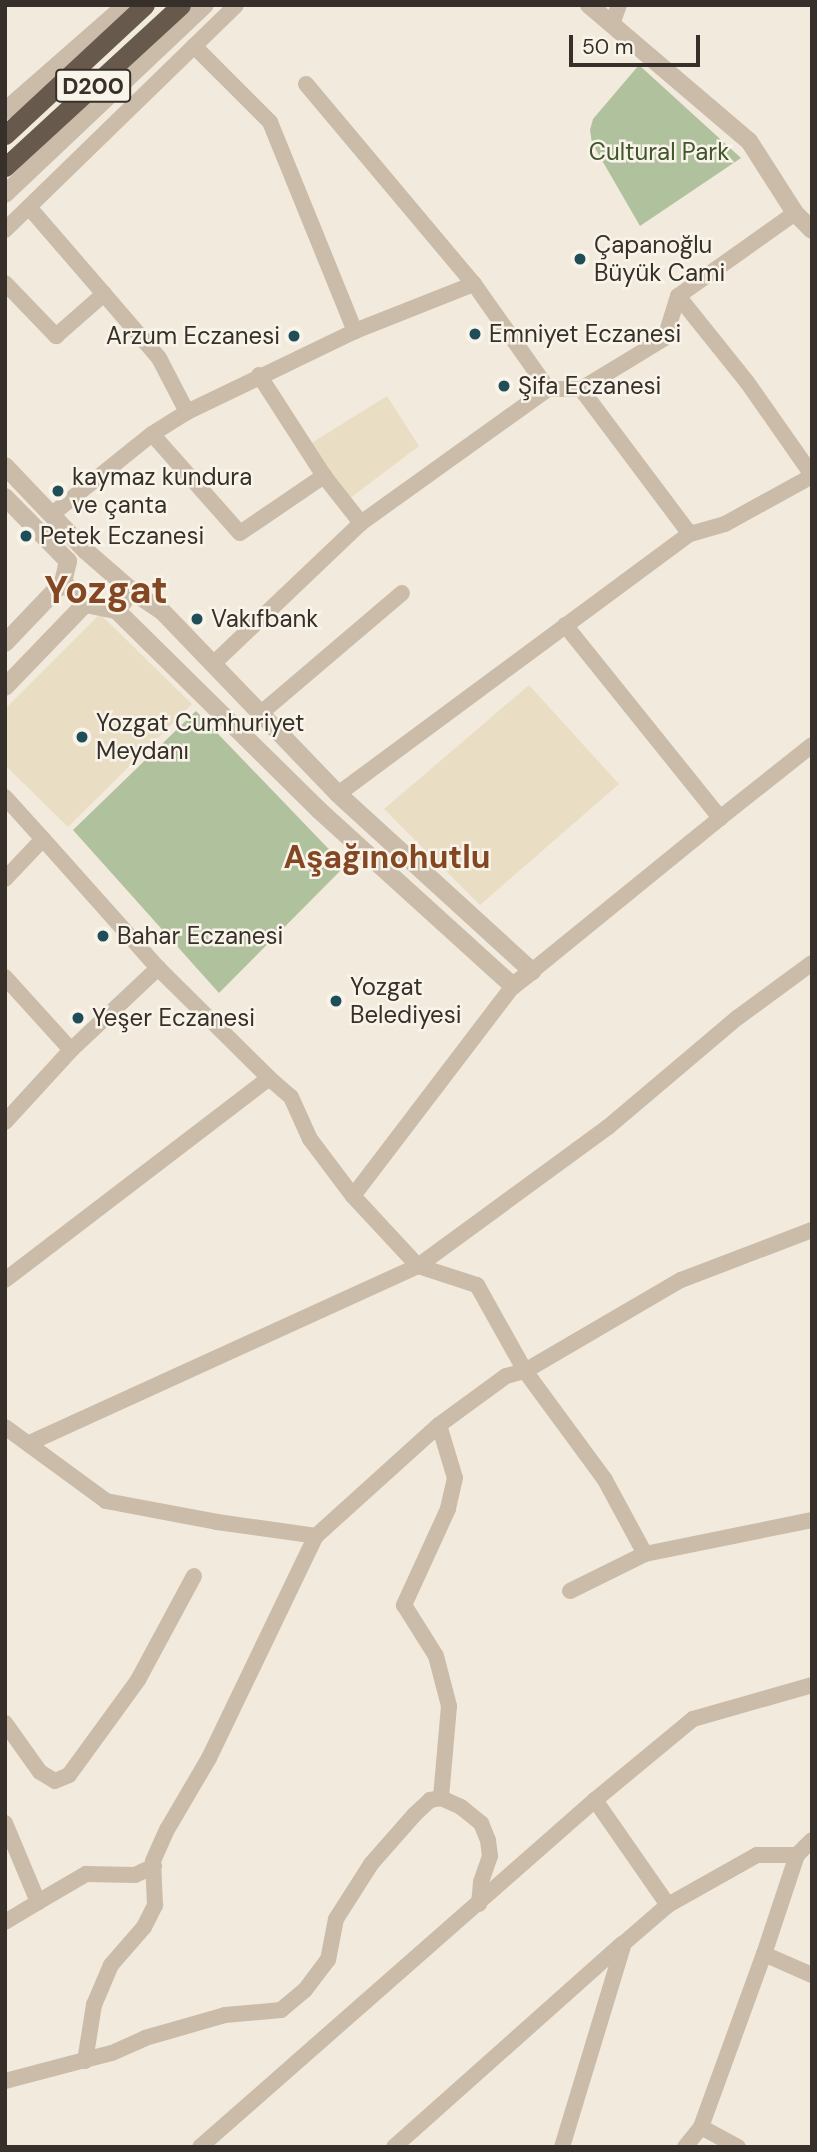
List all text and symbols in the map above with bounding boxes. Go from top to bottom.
scale bar [572,21,703,65]
text: 50 m [582,33,633,61]
road number: D200 [55,66,132,106]
park label: Cultural Park [589,138,729,166]
place label: Çapanoğlu Büyük Cami [594,231,725,287]
marker: Çapanoğlu Büyük Cami [572,251,588,267]
place label: Emniyet Eczanesi [489,320,681,348]
place label: Arzum Eczanesi [106,322,280,350]
marker: Emniyet Eczanesi [467,326,483,342]
marker: Arzum Eczanesi [286,328,302,344]
place label: Şifa Eczanesi [518,372,661,400]
marker: Şifa Eczanesi [496,378,512,394]
place label: kaymaz kundura ve çanta [72,463,252,519]
marker: kaymaz kundura ve çanta [50,483,66,499]
place label: Petek Eczanesi [40,522,204,550]
marker: Petek Eczanesi [18,528,34,544]
district label: Yozgat [44,568,168,614]
place label: Vakıfbank [211,605,318,633]
marker: Vakıfbank [189,611,205,627]
place label: Yozgat Cumhuriyet Meydanı [96,709,304,765]
marker: Yozgat Cumhuriyet Meydanı [74,729,90,745]
district label: Aşağınohutlu [284,838,490,876]
place label: Bahar Eczanesi [117,922,283,950]
marker: Bahar Eczanesi [95,928,111,944]
place label: Yozgat Belediyesi [350,973,462,1029]
marker: Yozgat Belediyesi [328,993,344,1009]
place label: Yeşer Eczanesi [92,1004,255,1032]
marker: Yeşer Eczanesi [70,1010,86,1026]

